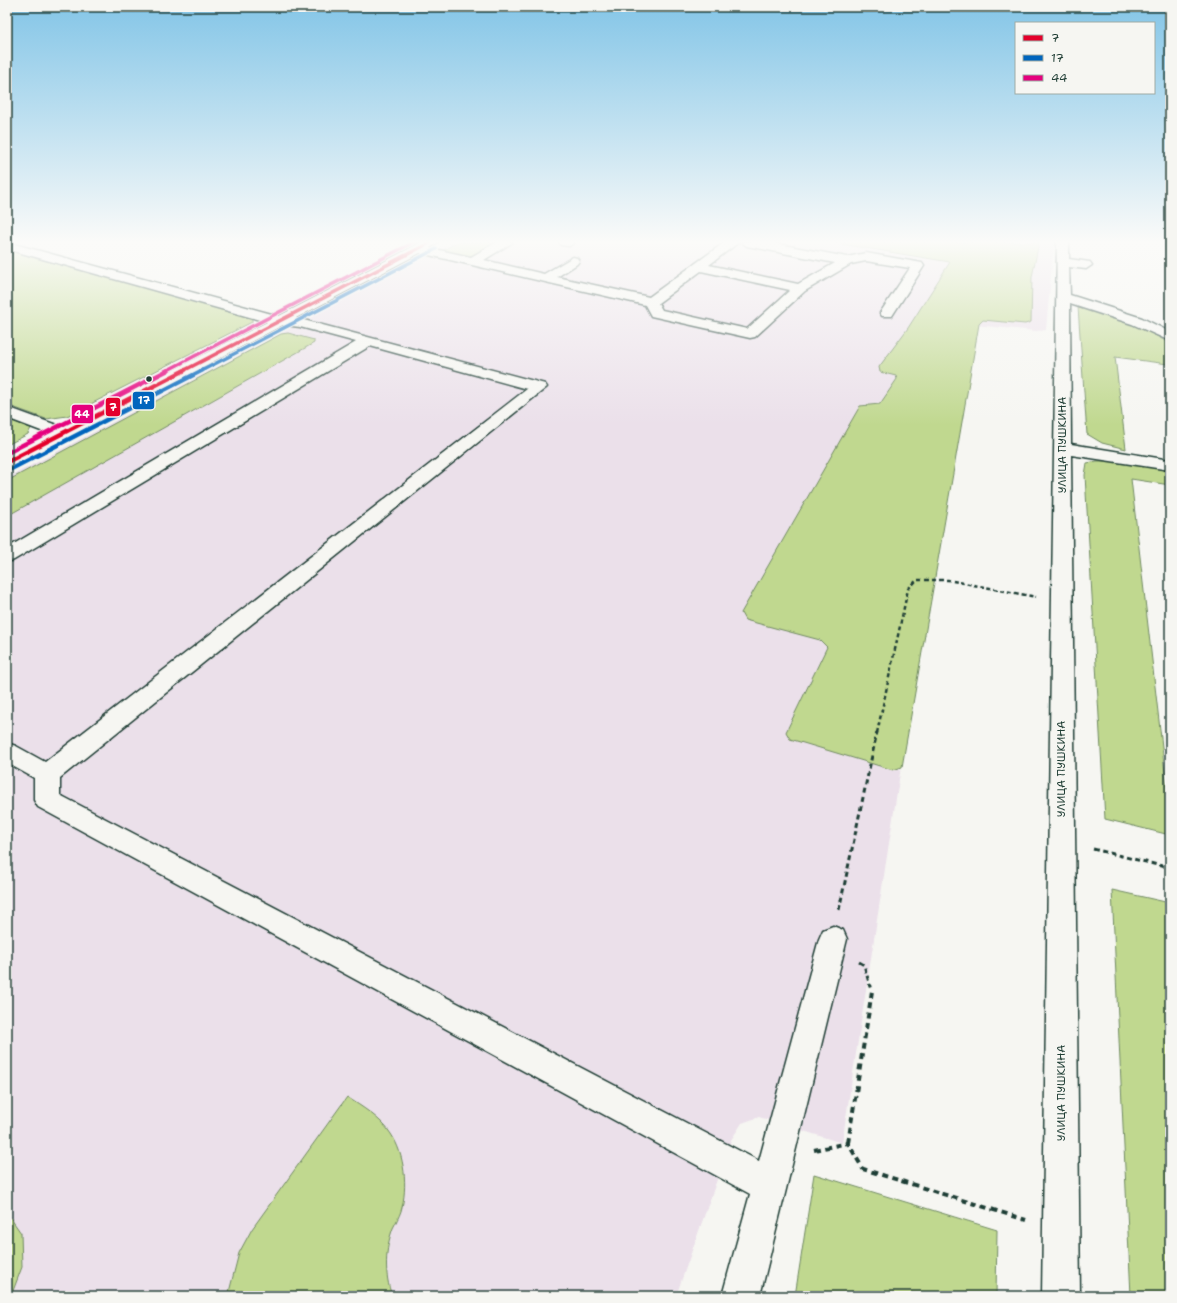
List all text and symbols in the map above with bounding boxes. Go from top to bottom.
legend [1015,22,1155,94]
text: 7 [1051,30,1059,46]
text: 17 [1051,50,1064,66]
text: 44 [1051,70,1067,86]
unlabelled marker [144,374,154,384]
line badge: 17 [132,391,155,410]
text: 17 [138,393,151,408]
line badge: 7 [105,397,121,417]
street label: УЛИЦА ПУШКИНА [1055,397,1070,493]
text: 7 [109,400,117,415]
line badge: 44 [71,404,94,424]
text: 44 [74,407,90,422]
street label: УЛИЦА ПУШКИНА [1054,721,1069,817]
street label: УЛИЦА ПУШКИНА [1054,1045,1069,1141]

